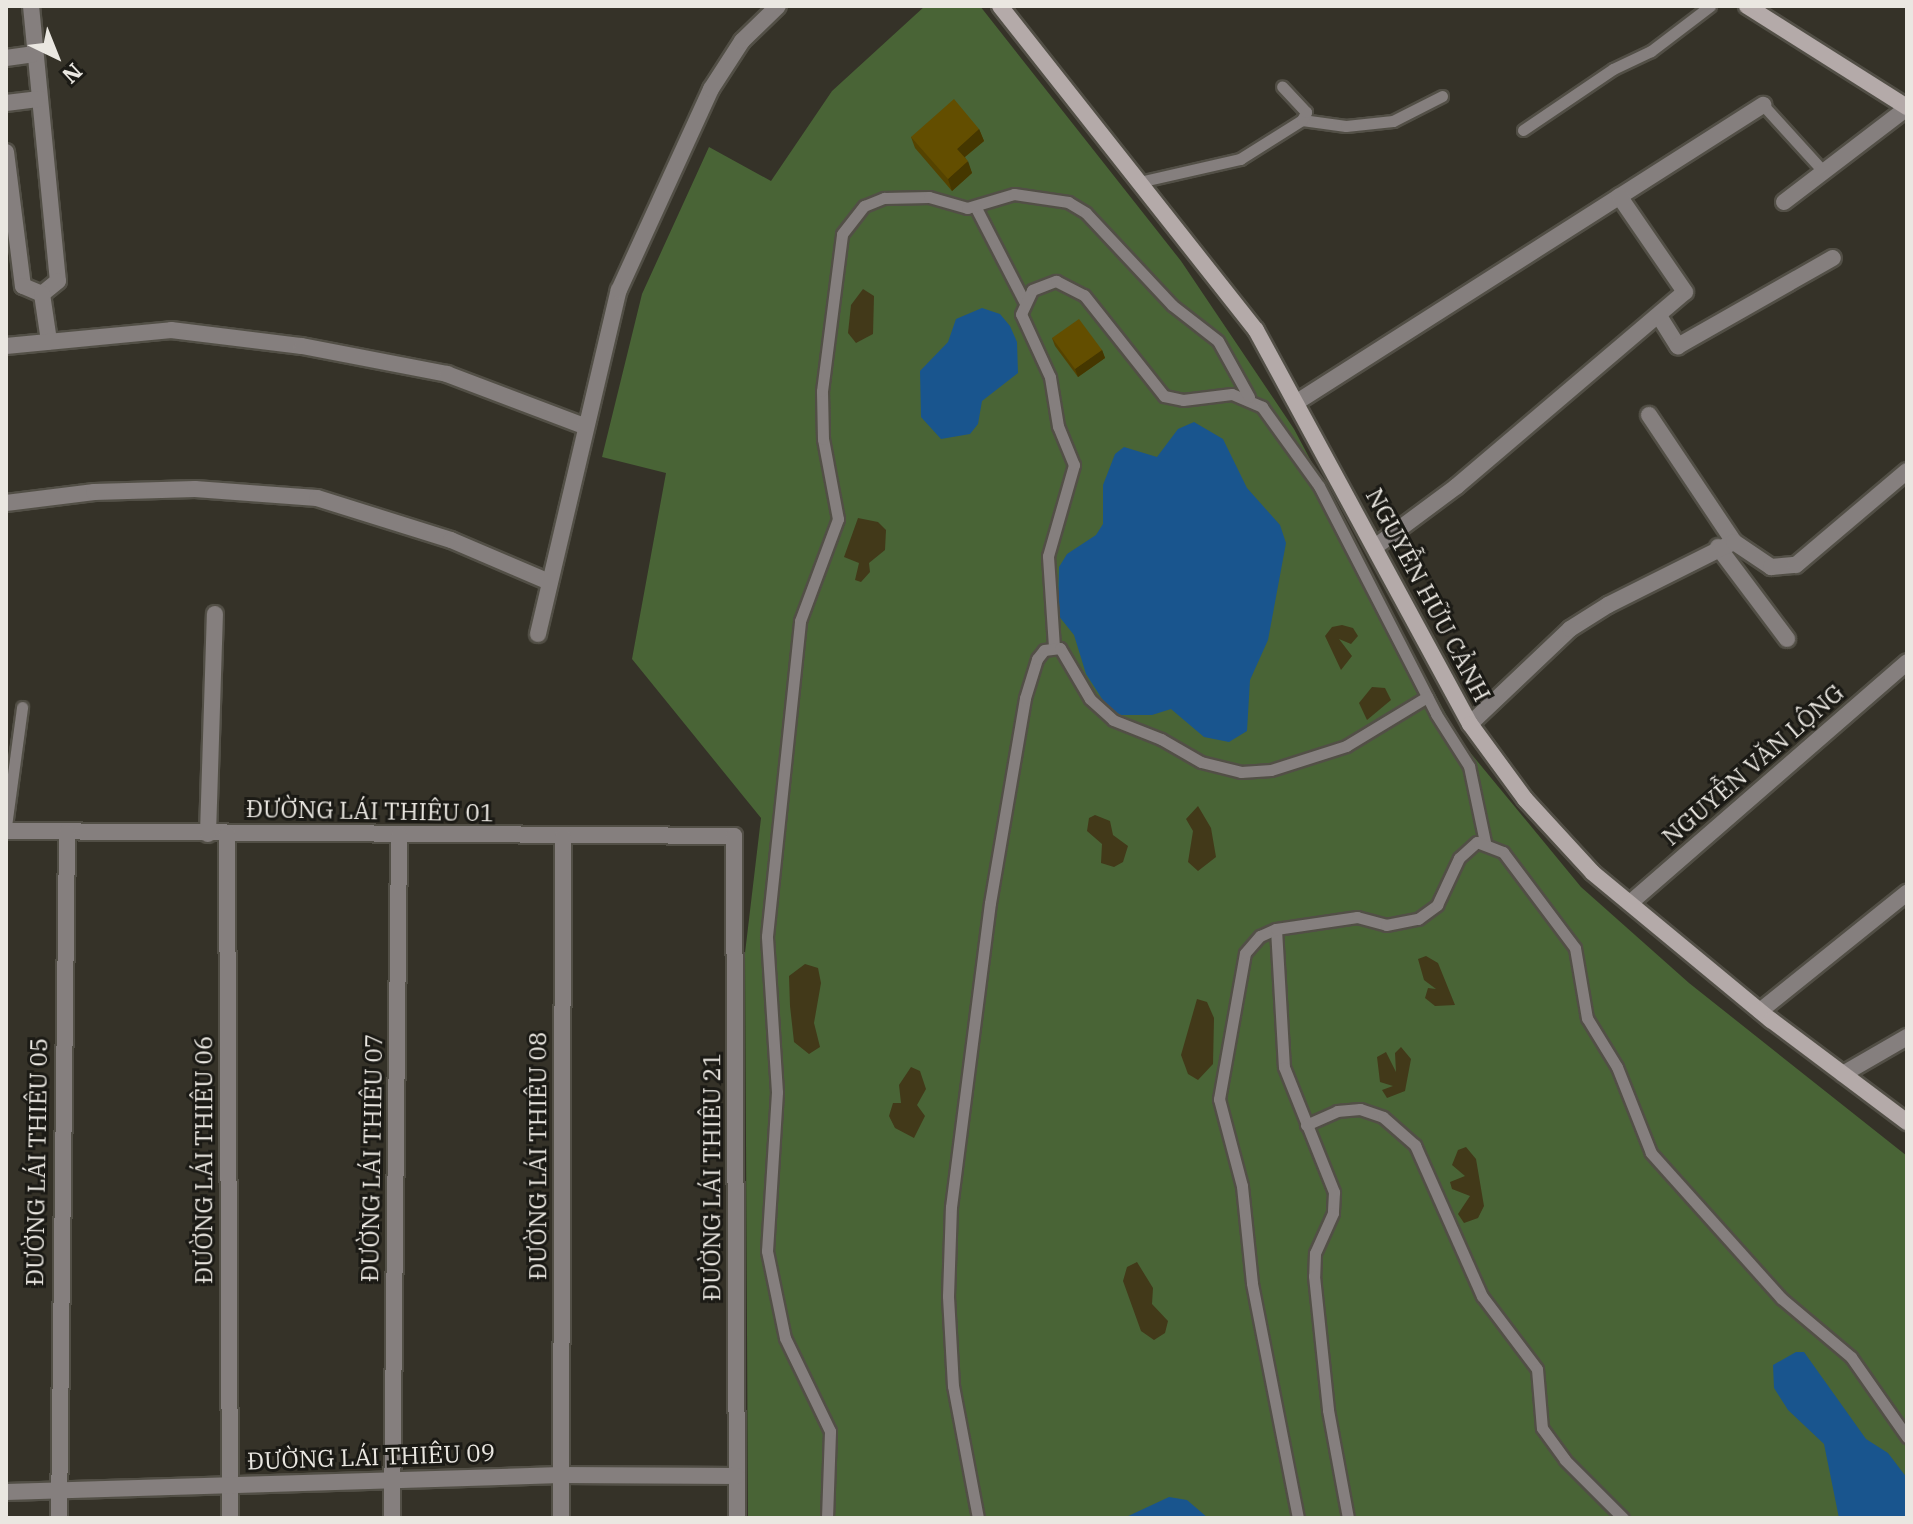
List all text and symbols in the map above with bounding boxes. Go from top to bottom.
north arrow [16,16,96,96]
text: N [56,57,89,90]
street label: NGUYỄN HỮU CẢNH [1360,483,1496,707]
street label: NGUYỄN VĂN LỘNG [1656,678,1850,852]
street label: ĐƯỜNG LÁI THIÊU 01 [246,794,494,828]
street label: ĐƯỜNG LÁI THIÊU 08 [524,1032,552,1280]
street label: ĐƯỜNG LÁI THIÊU 07 [355,1034,389,1282]
street label: ĐƯỜNG LÁI THIÊU 06 [190,1036,218,1284]
street label: ĐƯỜNG LÁI THIÊU 05 [20,1038,54,1286]
street label: ĐƯỜNG LÁI THIÊU 21 [698,1053,726,1301]
street label: ĐƯỜNG LÁI THIÊU 09 [246,1438,496,1476]

